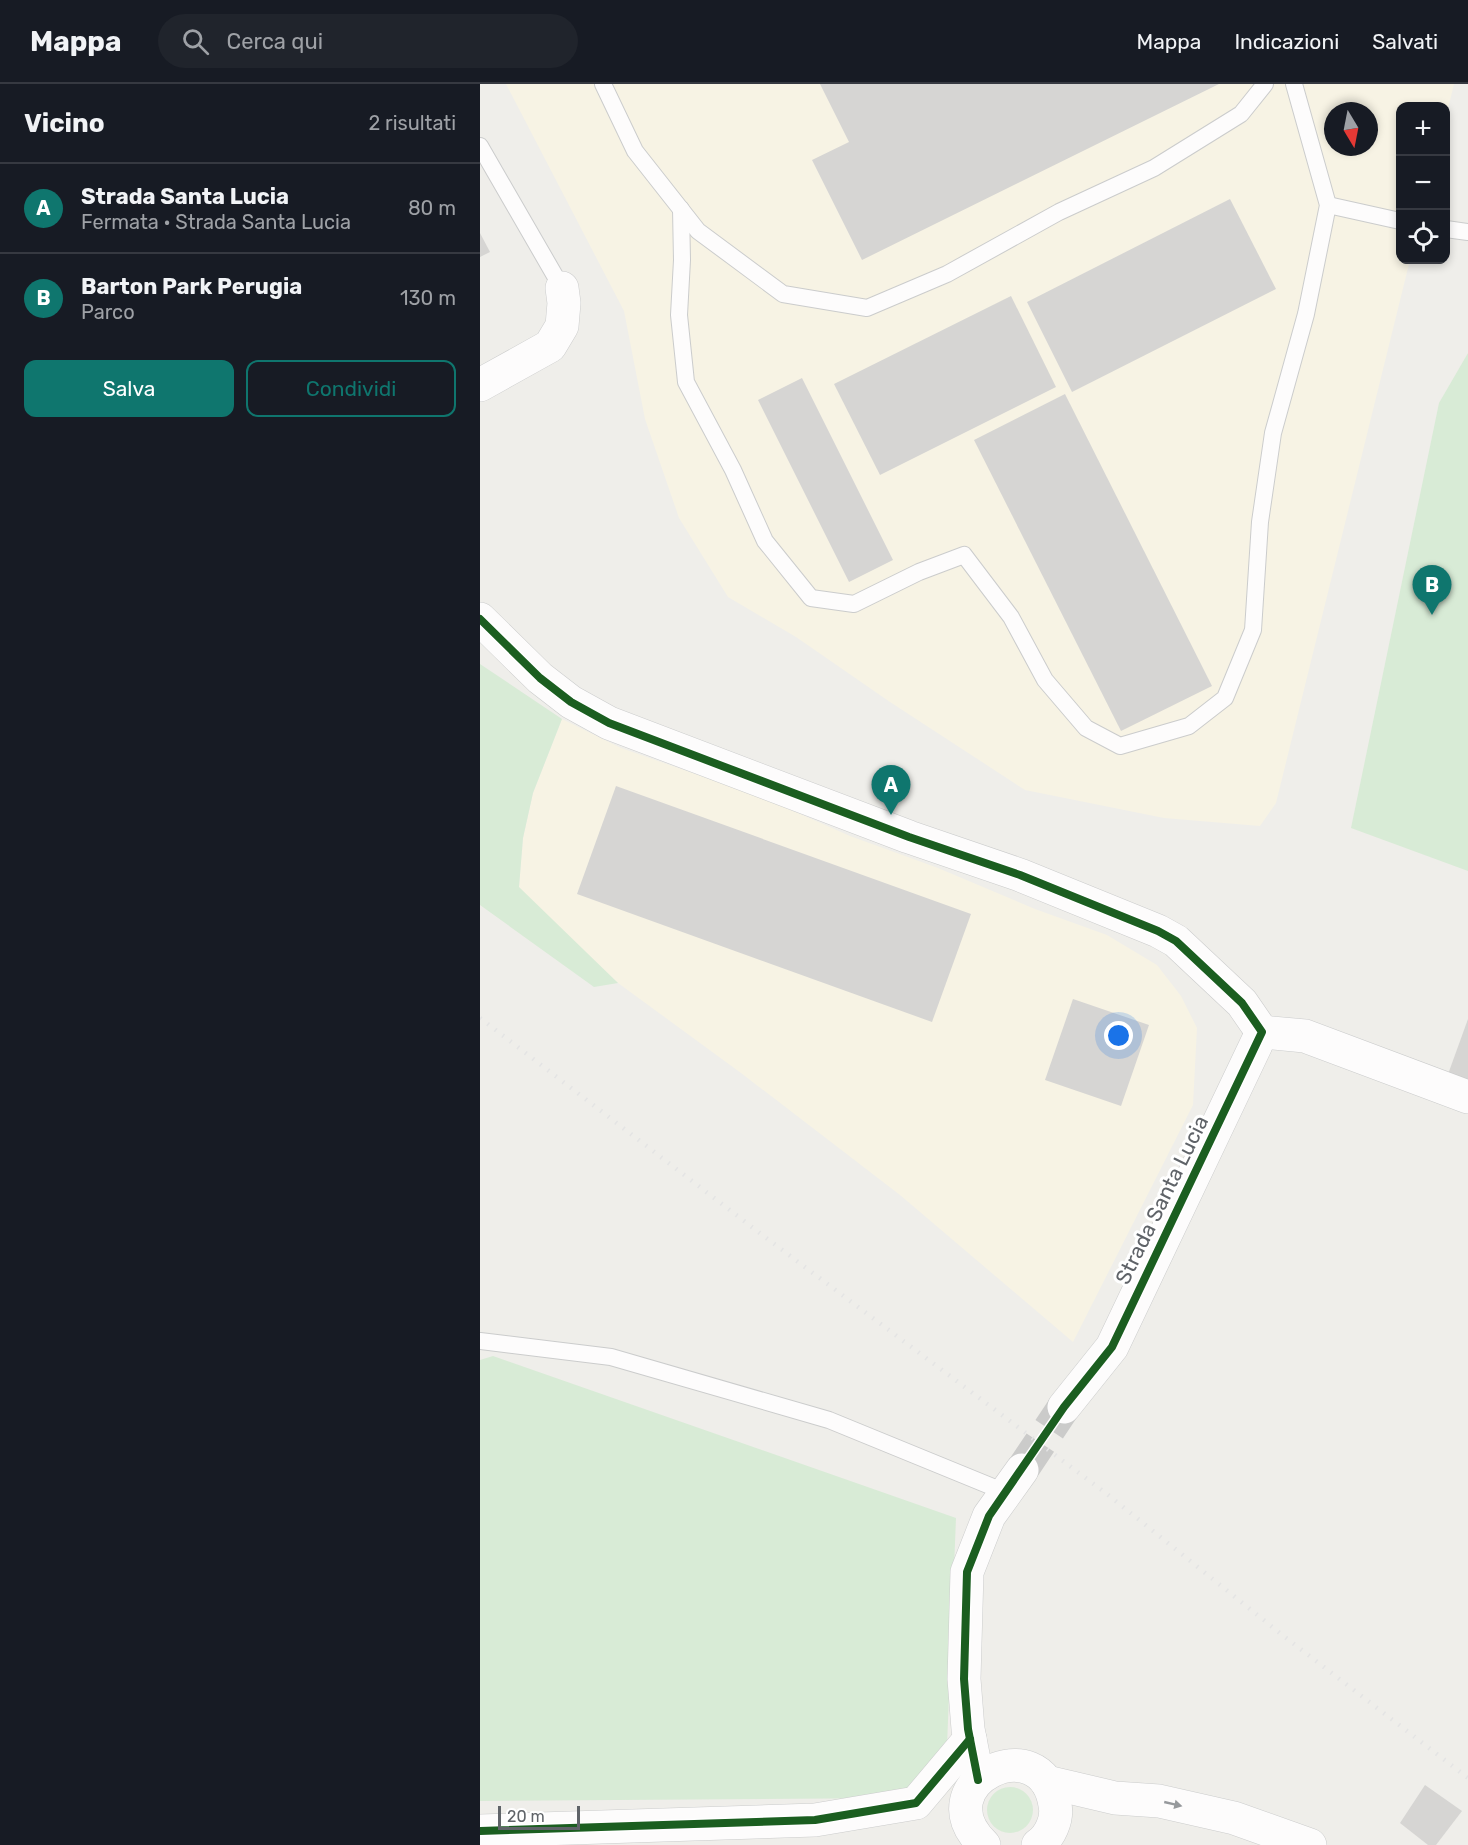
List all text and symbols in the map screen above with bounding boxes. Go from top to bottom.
search box [158,14,578,68]
text: Mappa [30,25,122,58]
icon: search [179,25,212,58]
text: Cerca qui [227,28,323,55]
text: Mappa [1136,29,1201,54]
text: Indicazioni [1234,29,1339,54]
text: Salvati [1372,29,1438,54]
north arrow [1324,102,1378,156]
map controls [1396,102,1450,264]
button: + [1396,102,1450,156]
text: Vicino [24,108,105,139]
text: 2 risultati [368,111,456,135]
button: − [1396,156,1450,210]
text: Strada Santa Lucia [81,183,289,210]
text: A [36,196,51,220]
text: 80 m [408,196,456,220]
text: Fermata · Strada Santa Lucia [81,210,351,234]
button: locate [1396,210,1450,264]
text: Barton Park Perugia [81,273,302,300]
text: B [36,286,51,310]
text: 130 m [400,286,456,310]
text: Parco [81,300,135,324]
button: Salva [24,360,234,417]
button: Condividi [246,360,456,417]
pin: B [1412,566,1452,615]
pin: A [872,766,910,815]
your location [1104,1021,1133,1050]
street label: Strada Santa Lucia [1110,1111,1213,1288]
one-way arrow [1163,1800,1182,1810]
scale bar [498,1803,580,1830]
text: 20 m [507,1807,545,1826]

